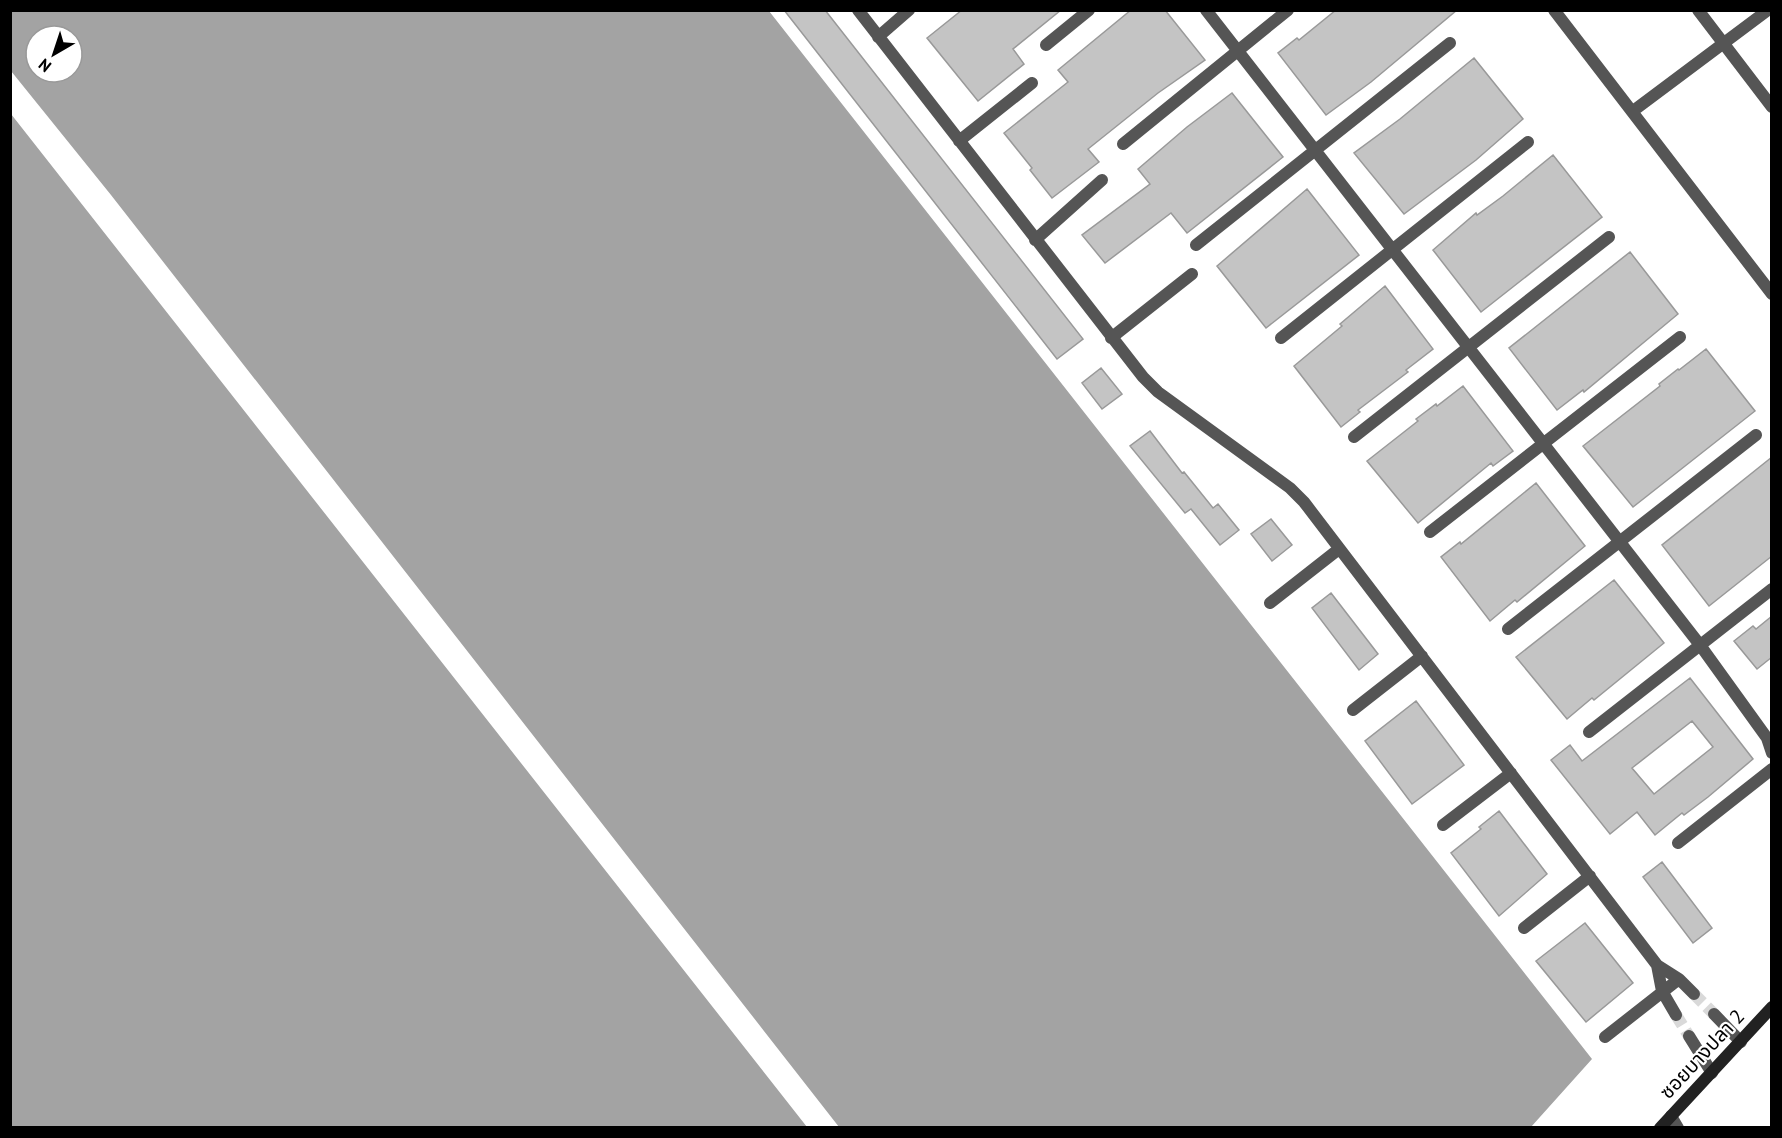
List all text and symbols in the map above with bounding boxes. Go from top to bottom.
north arrow [24,24,84,84]
text: N [34,55,55,77]
street label: ซอยบางปลา 2 [1654,1004,1750,1104]

